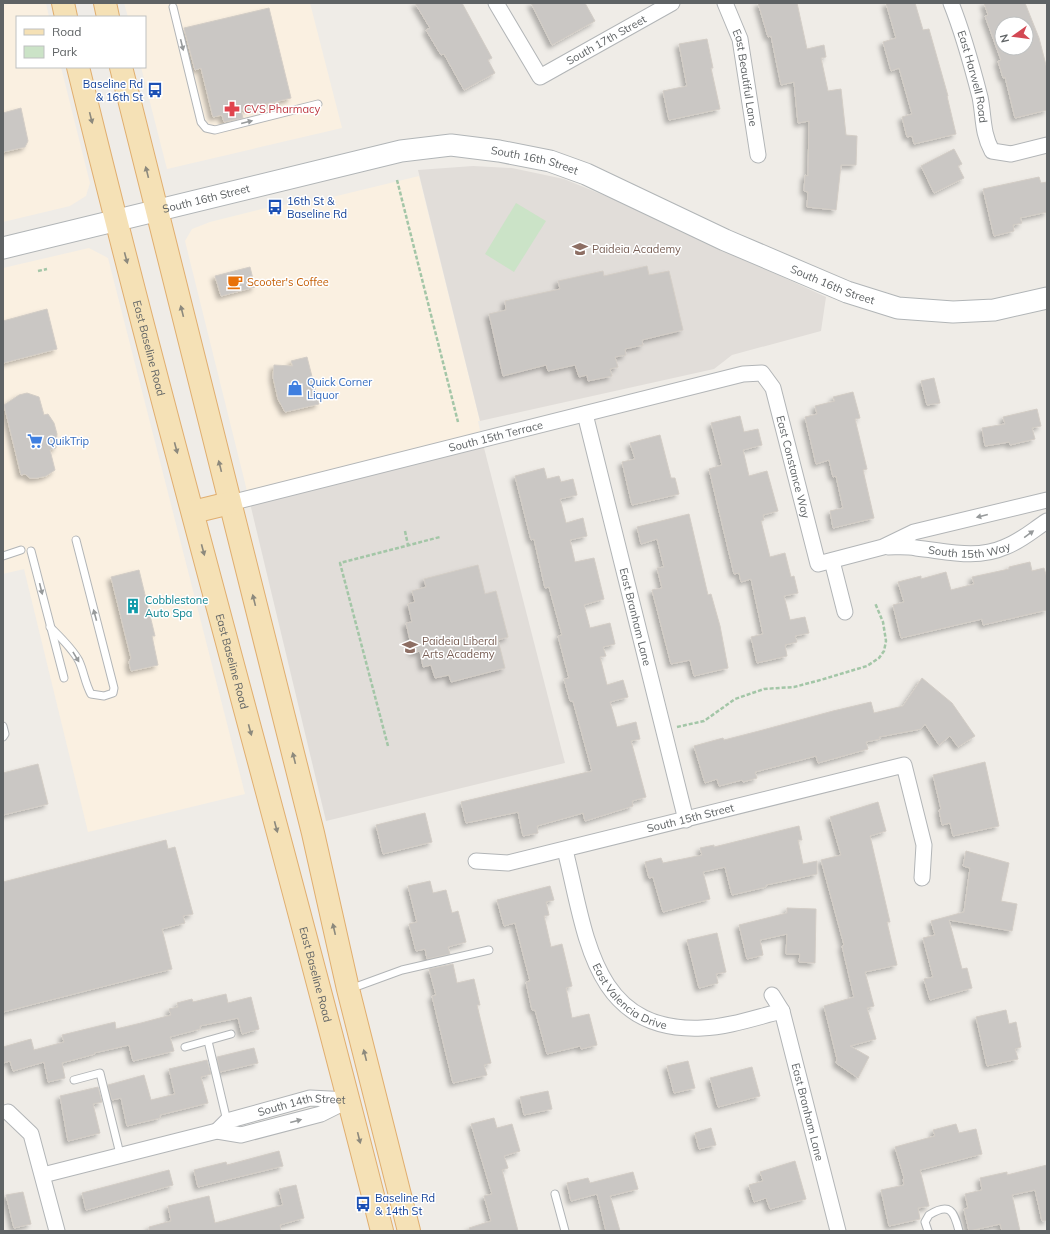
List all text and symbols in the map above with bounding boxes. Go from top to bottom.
street label: South 17th Street [564,12,649,68]
legend [16,16,146,68]
north arrow [994,16,1034,56]
text: Road [52,24,81,39]
street label: East Beautiful Lane [730,27,760,127]
street label: East Harwell Road [954,28,990,124]
text: N [996,33,1012,44]
one-way arrow [179,39,185,51]
text: Park [52,44,78,59]
place label: Baseline Rd & 16th St [83,77,143,104]
bus stop icon: Baseline Rd & 16th St [146,81,164,99]
pharmacy icon: CVS Pharmacy [223,100,241,118]
place label: CVS Pharmacy [244,102,321,116]
one-way arrow [88,112,94,125]
one-way arrow [241,119,253,125]
street label: South 16th Street [490,143,580,178]
one-way arrow [143,166,149,179]
street label: South 16th Street [161,181,251,216]
place label: 16th St & Baseline Rd [287,194,347,221]
bus stop icon: 16th St & Baseline Rd [266,198,284,216]
school or university icon: Paideia Academy [571,240,589,258]
place label: Paideia Academy [592,242,681,256]
one-way arrow [123,252,129,264]
street label: South 16th Street [788,262,877,307]
cafe icon: Scooter's Coffee [226,273,244,291]
place label: Scooter's Coffee [247,275,329,289]
street label: East Baseline Road [130,299,168,397]
one-way arrow [178,305,184,317]
place label: Quick Corner Liquor [307,375,372,402]
shop icon: Quick Corner Liquor [286,379,304,397]
street label: East Constance Way [773,414,813,520]
street label: South 15th Terrace [447,418,544,455]
supermarket icon: QuikTrip [26,432,44,450]
place label: QuikTrip [47,434,90,448]
one-way arrow [173,443,179,455]
one-way arrow [217,459,223,471]
one-way arrow [976,513,988,519]
one-way arrow [1024,530,1034,538]
street label: South 15th Way [927,539,1013,561]
one-way arrow [200,544,206,556]
street label: East Branham Lane [617,566,654,667]
one-way arrow [38,583,44,595]
place label: Cobblestone Auto Spa [145,593,208,620]
one-way arrow [251,593,257,605]
building icon: Cobblestone Auto Spa [124,597,142,615]
one-way arrow [92,608,98,620]
street label: East Baseline Road [213,612,252,711]
place label: Paideia Liberal Arts Academy [422,634,497,661]
school or university icon: Paideia Liberal Arts Academy [401,638,419,656]
one-way arrow [72,651,79,663]
one-way arrow [247,724,253,736]
one-way arrow [291,751,297,763]
street label: South 15th Street [645,800,736,835]
one-way arrow [273,821,279,833]
one-way arrow [331,923,337,935]
street label: East Baseline Road [296,925,335,1024]
street label: East Valencia Drive [590,961,668,1032]
one-way arrow [361,1049,367,1062]
street label: East Branham Lane [789,1062,827,1162]
street label: South 14th Street [256,1091,346,1119]
one-way arrow [290,1118,302,1124]
one-way arrow [356,1131,362,1144]
place label: Baseline Rd & 14th St [375,1191,435,1218]
bus stop icon: Baseline Rd & 14th St [354,1195,372,1213]

